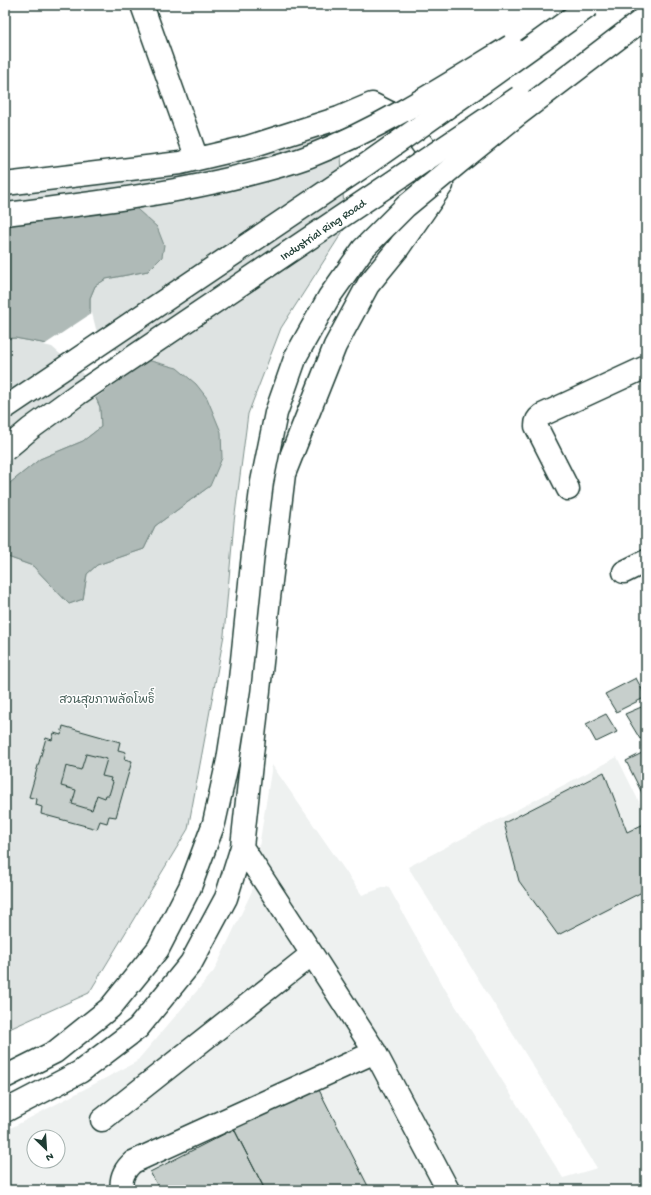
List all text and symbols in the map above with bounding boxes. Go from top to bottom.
street label: Industrial Ring Road [278,197,370,265]
park label: สวนสุขภาพลัดโพธิ์ [59,687,155,708]
north arrow [26,1129,66,1169]
text: N [44,1149,55,1163]

